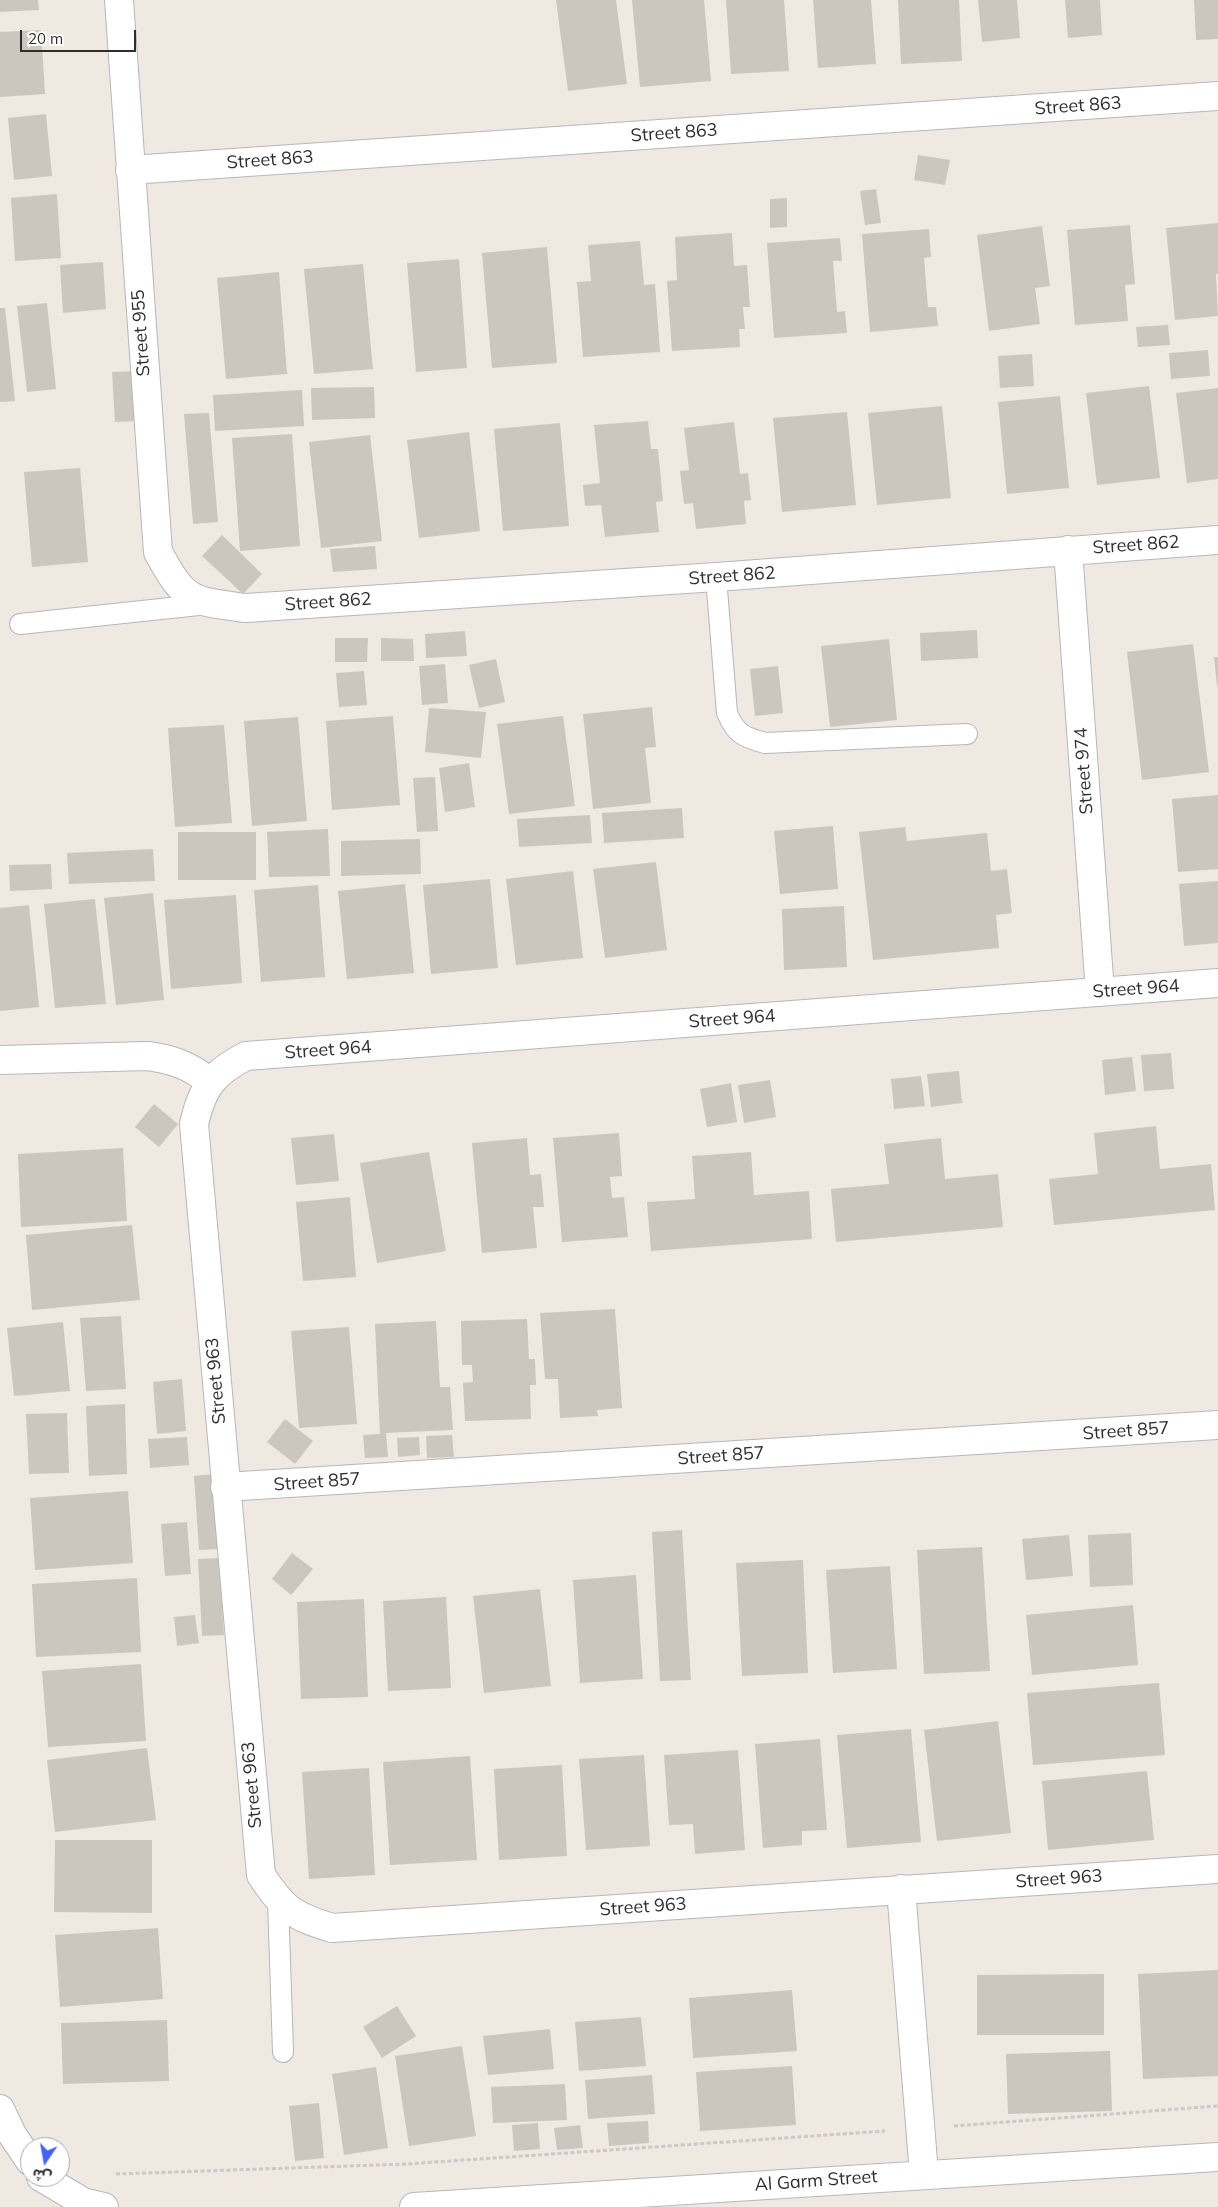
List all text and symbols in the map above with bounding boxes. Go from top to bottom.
scale bar [22,20,139,52]
text: 20 m [28,29,63,48]
street label: Street 863 [1034,92,1122,120]
street label: Street 863 [630,119,718,147]
street label: Street 863 [226,146,314,174]
street label: Street 955 [127,289,155,377]
street label: Street 862 [1092,531,1180,559]
street label: Street 862 [688,562,776,590]
street label: Street 862 [284,588,372,616]
street label: Street 974 [1070,727,1098,815]
street label: Street 964 [1092,975,1180,1003]
street label: Street 964 [688,1005,776,1033]
street label: Street 964 [284,1036,372,1064]
street label: Street 963 [201,1337,231,1425]
street label: Street 857 [1082,1417,1170,1445]
street label: Street 857 [677,1442,765,1470]
street label: Street 857 [273,1468,361,1496]
street label: Street 963 [237,1741,267,1829]
street label: Street 963 [1015,1865,1103,1893]
street label: Street 963 [599,1893,687,1921]
north arrow [20,2137,70,2187]
text: ش [31,2165,53,2186]
street label: Al Garm Street [754,2166,878,2196]

